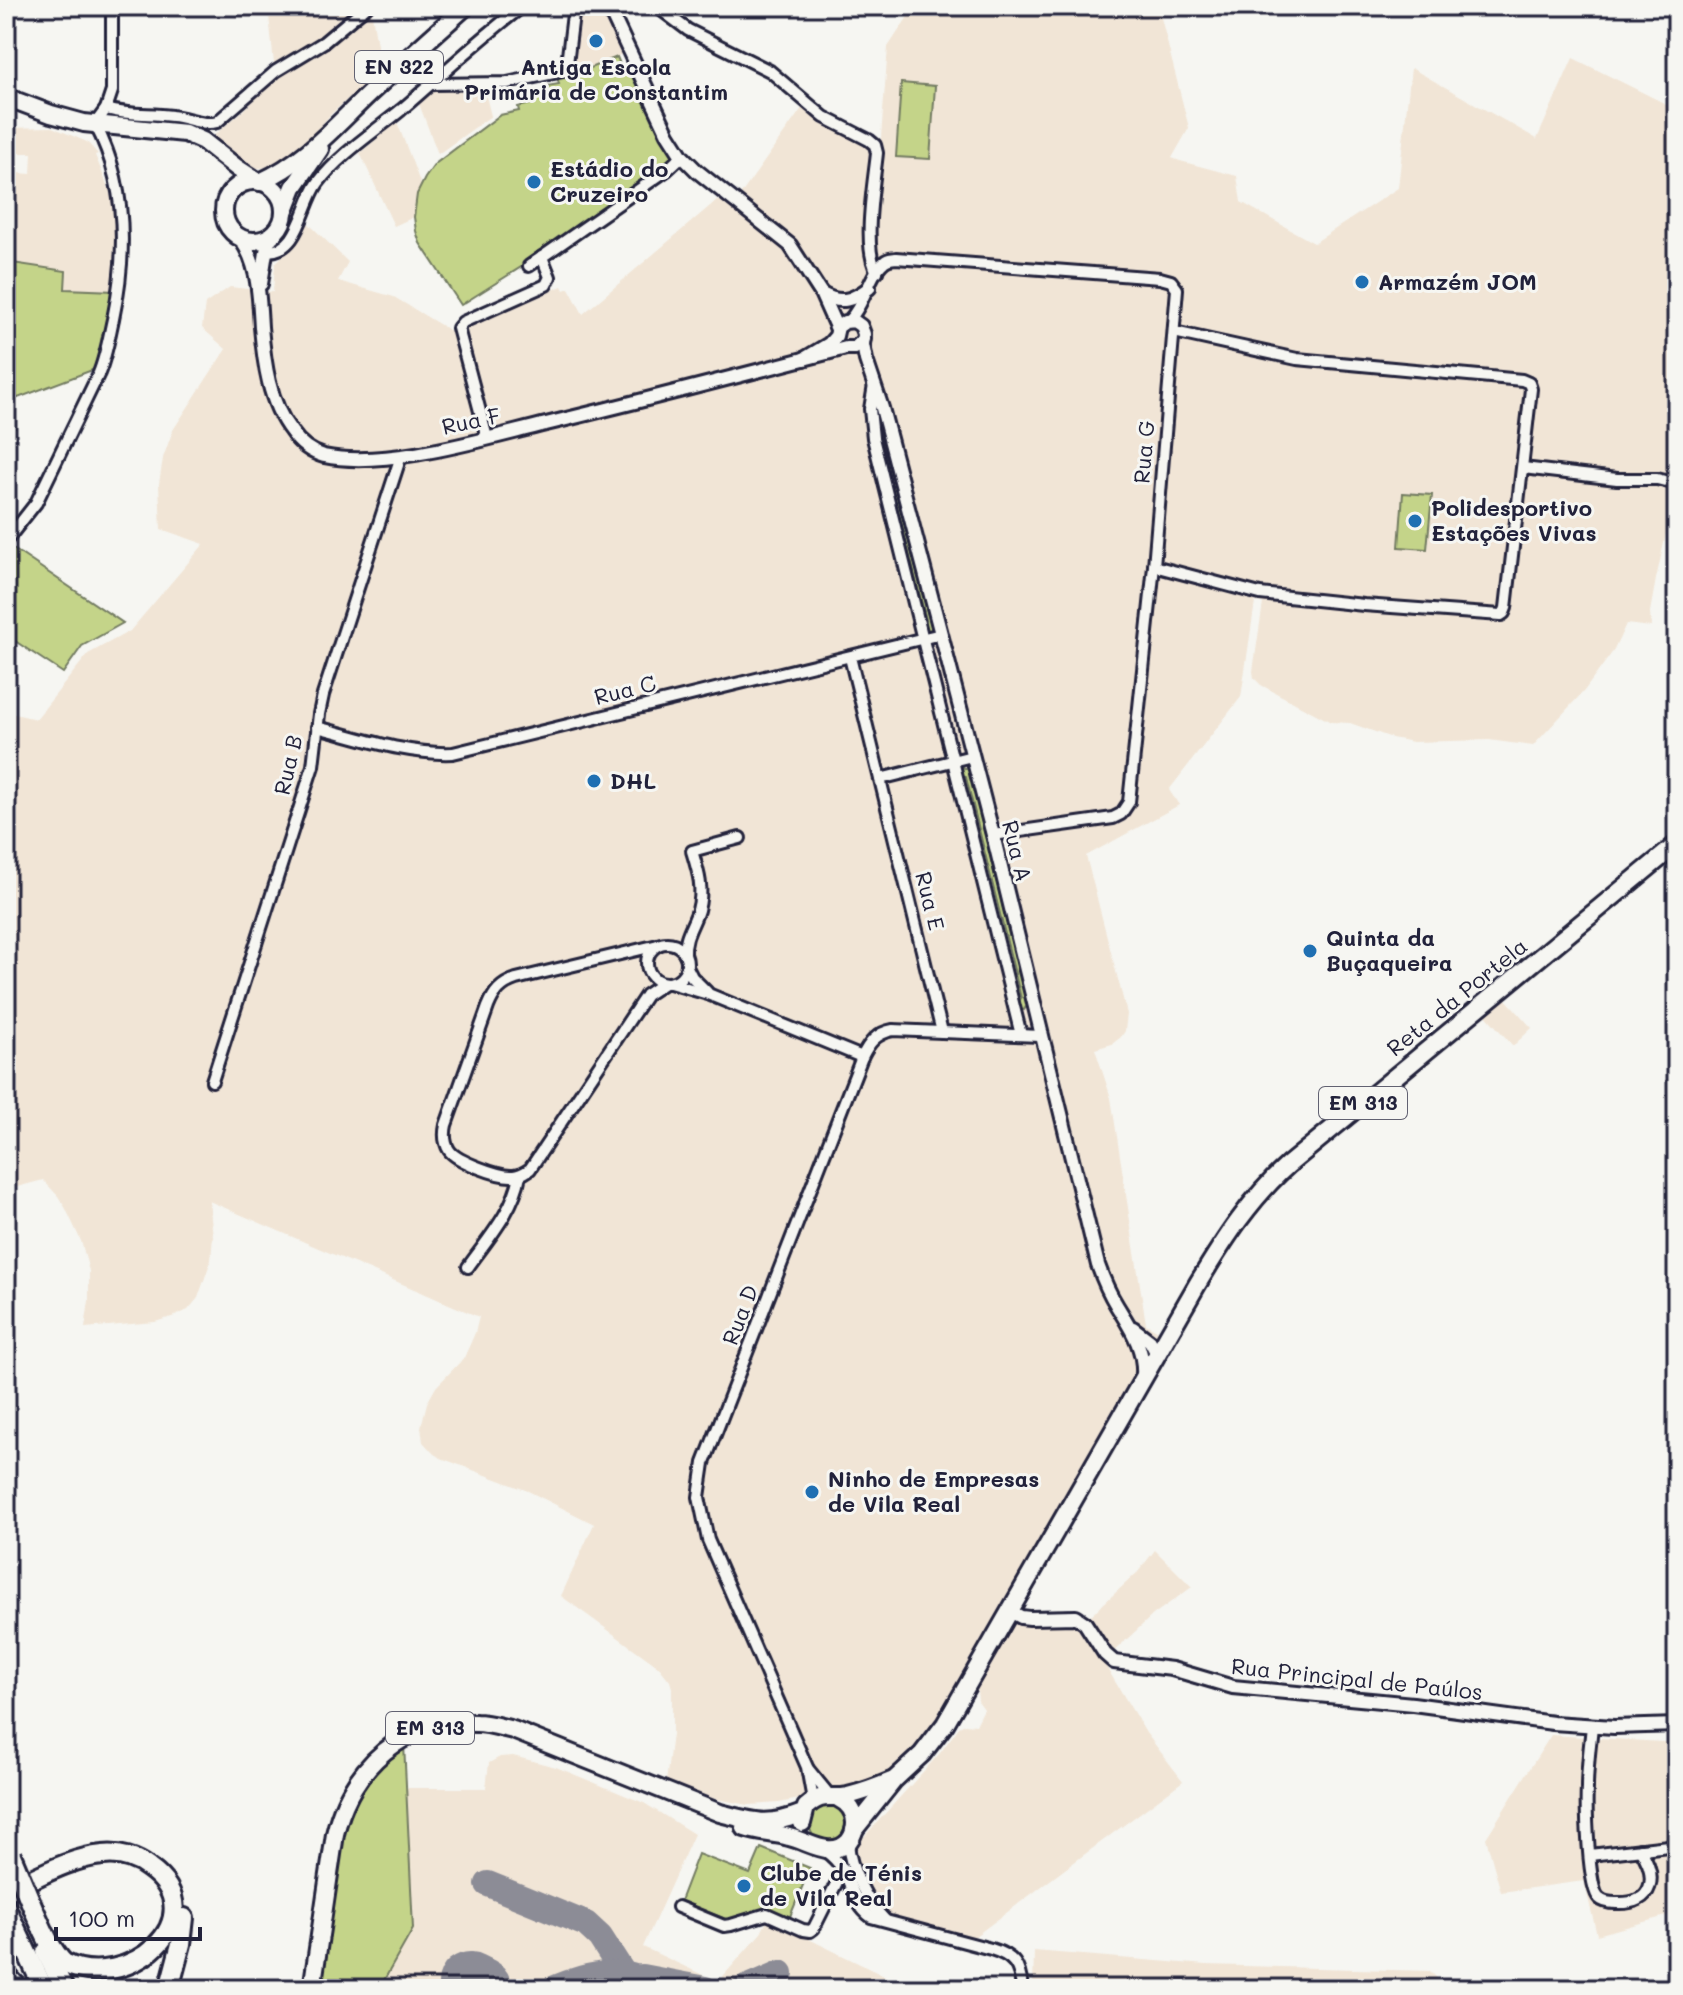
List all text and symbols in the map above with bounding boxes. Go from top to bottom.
marker: Antiga Escola Primária de Constantim [587,32,605,50]
road number: EN 322 [355,51,443,83]
place label: Antiga Escola Primária de Constantim [464,52,728,106]
place label: Estádio do Cruzeiro [550,154,668,208]
marker: Estádio do Cruzeiro [525,173,543,191]
place label: Armazém JOM [1378,267,1537,296]
marker: Armazém JOM [1353,273,1371,291]
street label: Rua F [439,400,503,441]
street label: Rua G [1126,419,1161,485]
place label: Polidesportivo Estações Vivas [1431,493,1597,547]
marker: Polidesportivo Estações Vivas [1406,512,1424,530]
street label: Rua C [591,668,659,711]
street label: Rua B [267,732,308,798]
place label: DHL [610,766,656,795]
marker: DHL [585,772,603,790]
street label: Rua A [996,817,1039,885]
street label: Rua E [909,869,952,933]
place label: Quinta da Buçaqueira [1326,923,1452,977]
street label: Reta da Portela [1380,931,1533,1062]
marker: Quinta da Buçaqueira [1301,942,1319,960]
road number: EM 313 [1319,1087,1407,1119]
street label: Rua D [715,1281,764,1349]
place label: Ninho de Empresas de Vila Real [828,1464,1039,1518]
marker: Ninho de Empresas de Vila Real [803,1483,821,1501]
street label: Rua Principal de Paúlos [1230,1651,1484,1706]
road number: EM 313 [386,1712,474,1744]
place label: Clube de Ténis de Vila Real [760,1858,922,1912]
marker: Clube de Ténis de Vila Real [735,1877,753,1895]
scale bar [56,1891,200,1941]
text: 100 m [68,1902,135,1933]

